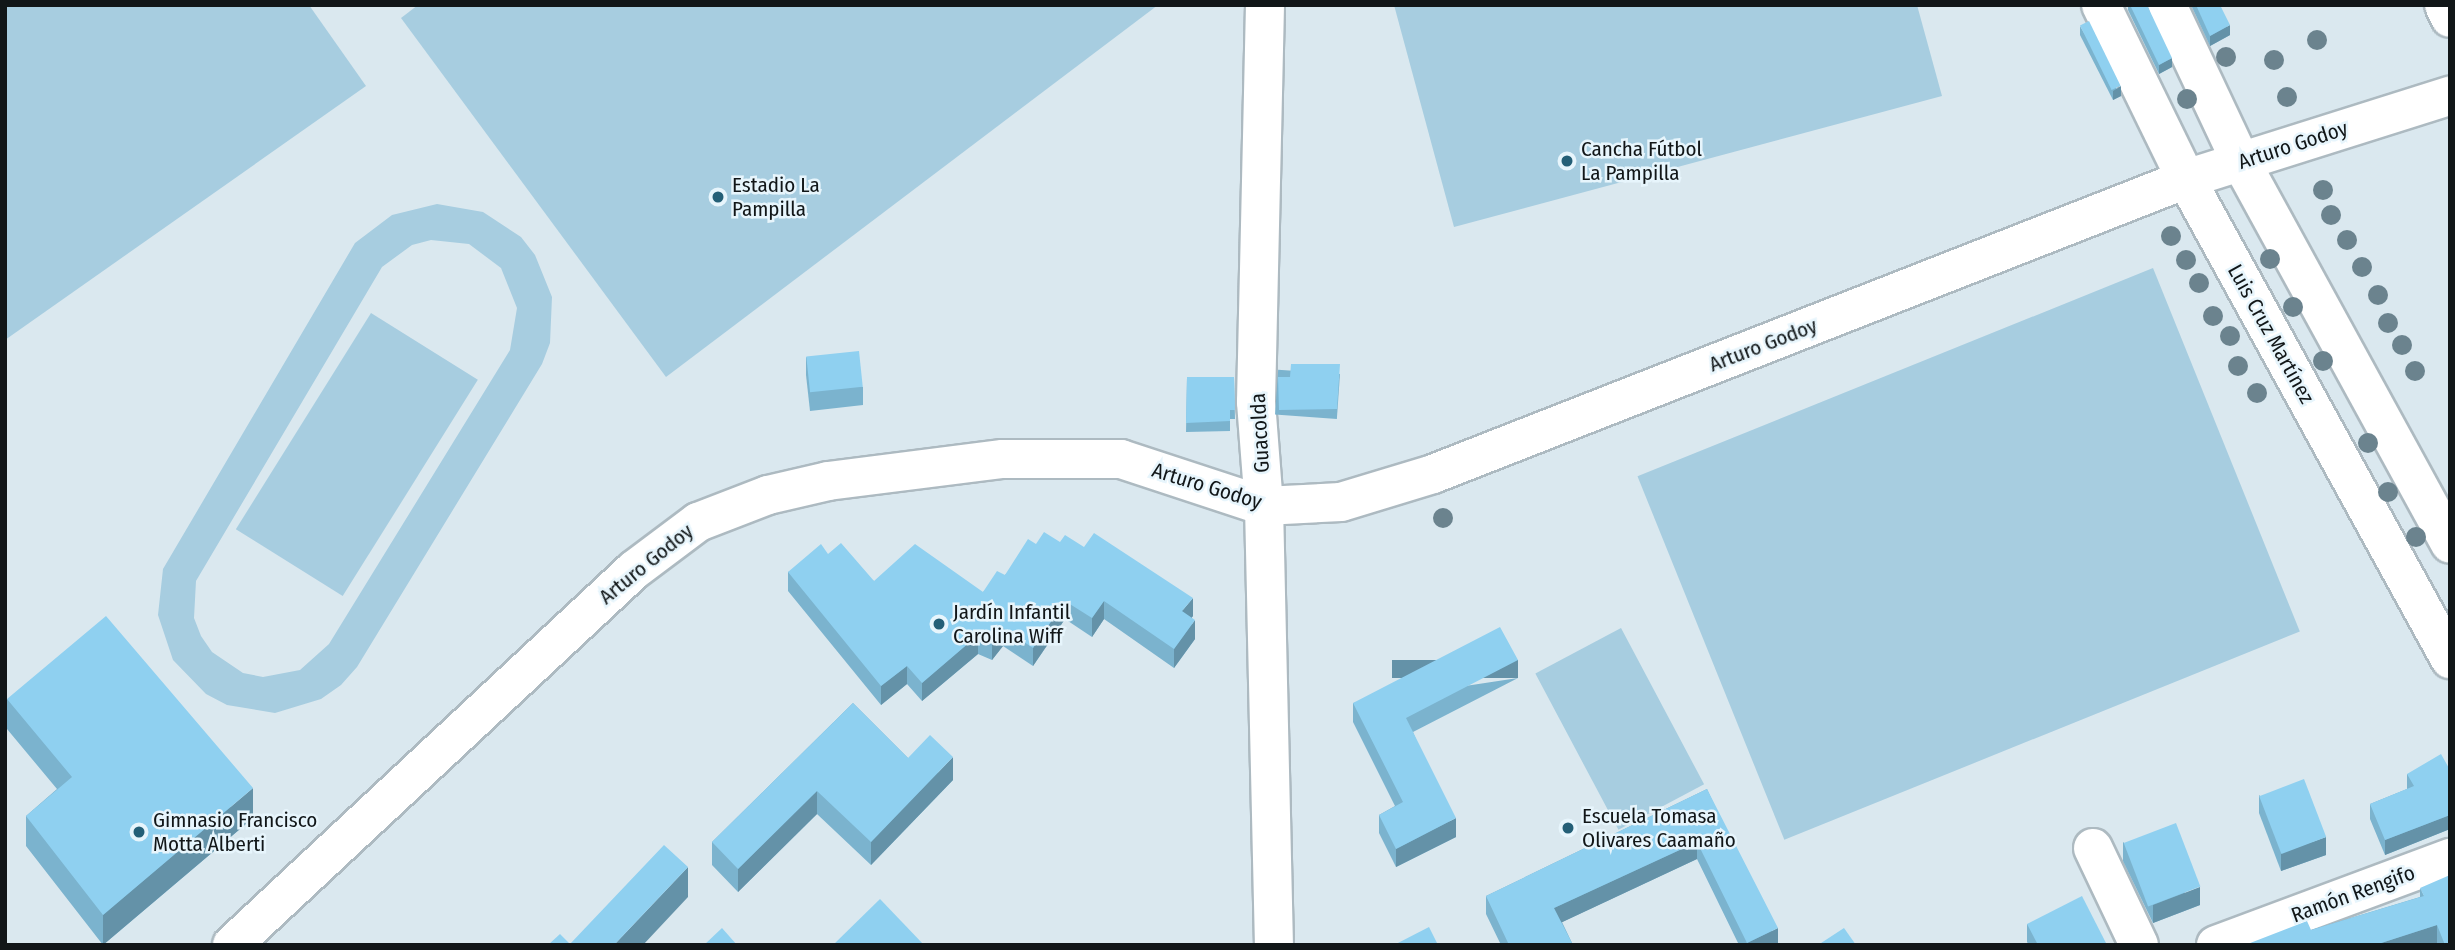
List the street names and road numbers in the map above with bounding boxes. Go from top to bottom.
street label: Arturo Godoy [2235,115,2351,175]
street label: Luis Cruz Martínez [2222,260,2320,408]
street label: Arturo Godoy [1705,313,1821,377]
street label: Guacolda [1245,392,1275,474]
street label: Arturo Godoy [1149,457,1265,515]
street label: Arturo Godoy [594,518,698,610]
street label: Ramón Rengifo [2288,860,2418,928]

